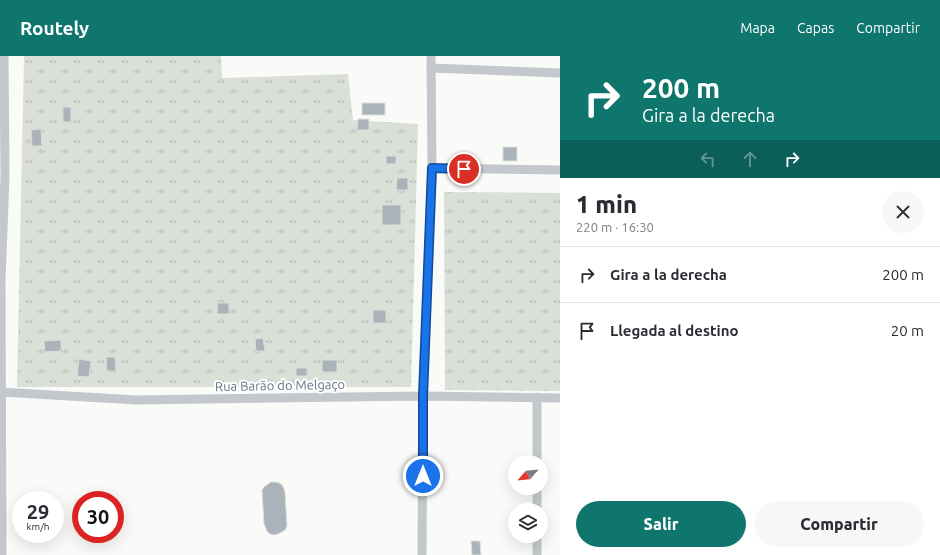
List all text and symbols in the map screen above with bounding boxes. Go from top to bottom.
text: Routely [20,17,89,39]
text: Mapa [740,20,775,36]
text: Capas [797,20,834,36]
text: Compartir [856,20,920,36]
icon: right [576,72,628,124]
text: 200 m [642,72,720,103]
text: Gira a la derecha [642,105,775,125]
icon: left [697,148,719,170]
icon: ahead [739,148,761,170]
icon: right [781,148,803,170]
pin [447,152,481,186]
icon: arrive [453,158,475,180]
text: 1 min [576,191,637,218]
button: close [882,191,924,233]
text: 220 m · 16:30 [576,220,654,234]
icon: right [576,264,598,286]
text: Gira a la derecha [610,266,727,283]
text: 200 m [882,266,924,283]
icon: arrive [576,320,598,342]
text: Llegada al destino [610,322,739,339]
text: 20 m [891,322,924,339]
street label: Rua Barão do Melgaço [215,377,345,393]
position arrow [402,455,444,497]
north arrow [508,455,548,495]
map controls [508,455,548,543]
speed limit sign: 30 [72,491,124,543]
text: 29 [27,500,49,523]
button: Salir [576,501,746,547]
button: Compartir [754,501,924,547]
button: layers [508,503,548,543]
text: km/h [26,521,50,532]

